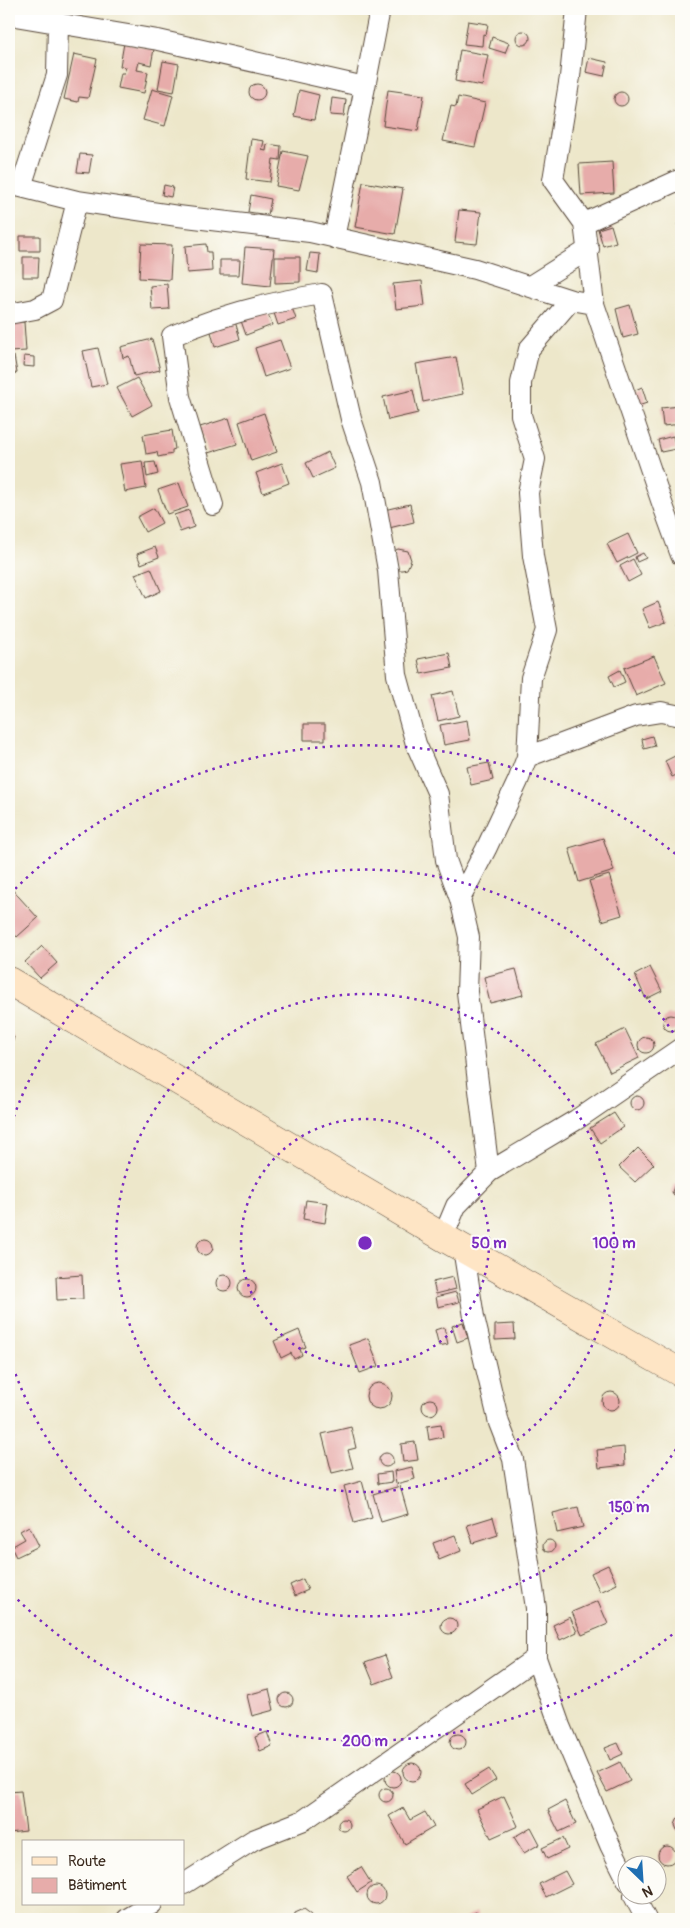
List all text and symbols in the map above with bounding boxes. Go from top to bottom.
centre of rings [356,1234,374,1252]
text: 50 m [472,1234,506,1253]
text: 100 m [593,1234,635,1253]
text: 150 m [609,1498,649,1517]
text: 200 m [342,1732,388,1751]
legend [22,1840,185,1906]
text: Route [68,1852,106,1871]
north arrow [618,1856,668,1906]
text: Bâtiment [68,1876,128,1895]
text: N [639,1882,655,1901]

